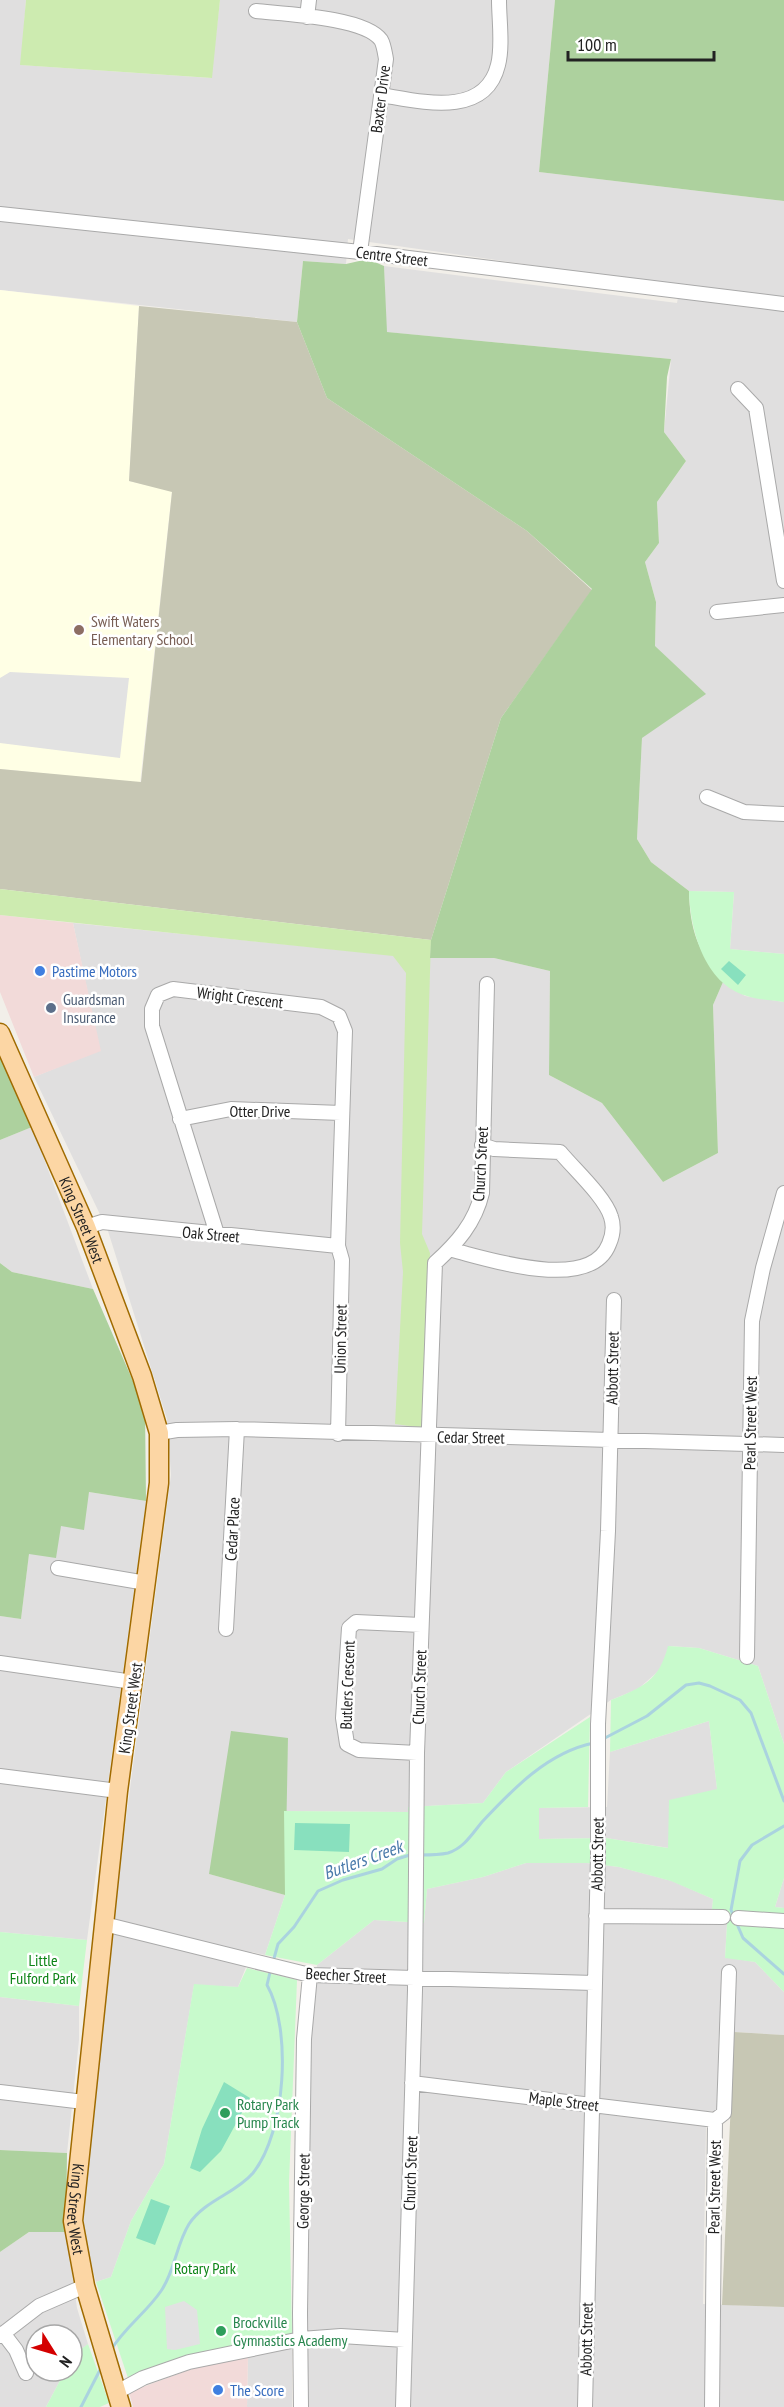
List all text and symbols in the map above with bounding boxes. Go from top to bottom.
scale bar [568,24,714,62]
text: 100 m [577,33,617,56]
street label: Baxter Drive [366,64,394,134]
street label: Centre Street [355,242,430,270]
place label: Swift Waters Elementary School [91,611,194,649]
marker: Swift Waters Elementary School [72,623,86,637]
place label: Pastime Motors [52,961,137,981]
marker: Pastime Motors [33,964,47,978]
street label: Wright Crescent [196,982,285,1012]
place label: Guardsman Insurance [63,989,125,1027]
marker: Guardsman Insurance [44,1001,58,1015]
street label: Otter Drive [230,1101,290,1121]
street label: Church Street [468,1125,492,1202]
street label: King Street West [55,1174,109,1266]
street label: Oak Street [181,1222,241,1247]
street label: Union Street [329,1304,351,1374]
street label: Abbott Street [601,1330,623,1405]
street label: Pearl Street West [739,1375,761,1470]
street label: Cedar Street [437,1426,506,1448]
street label: Cedar Place [220,1497,244,1561]
street label: Butlers Crescent [335,1639,359,1730]
street label: Church Street [408,1649,430,1725]
street label: King Street West [114,1661,146,1755]
street label: Abbott Street [586,1816,608,1891]
water label: Butlers Creek [320,1834,407,1884]
park label: Little Fulford Park [10,1950,77,1988]
street label: Beecher Street [305,1963,387,1987]
street label: Maple Street [528,2087,601,2115]
place label: Rotary Park Pump Track [237,2094,300,2132]
marker: Rotary Park Pump Track [218,2106,232,2120]
street label: Church Street [399,2135,421,2211]
street label: Pearl Street West [703,2139,725,2234]
street label: George Street [292,2152,314,2229]
street label: King Street West [63,2163,89,2257]
park label: Rotary Park [174,2258,237,2278]
street label: Abbott Street [575,2301,597,2376]
place label: Brockville Gymnastics Academy [233,2312,348,2350]
north arrow [24,2323,84,2383]
marker: Brockville Gymnastics Academy [214,2324,228,2338]
text: N [55,2353,77,2371]
place label: The Score [230,2380,284,2400]
marker: The Score [211,2383,225,2397]

